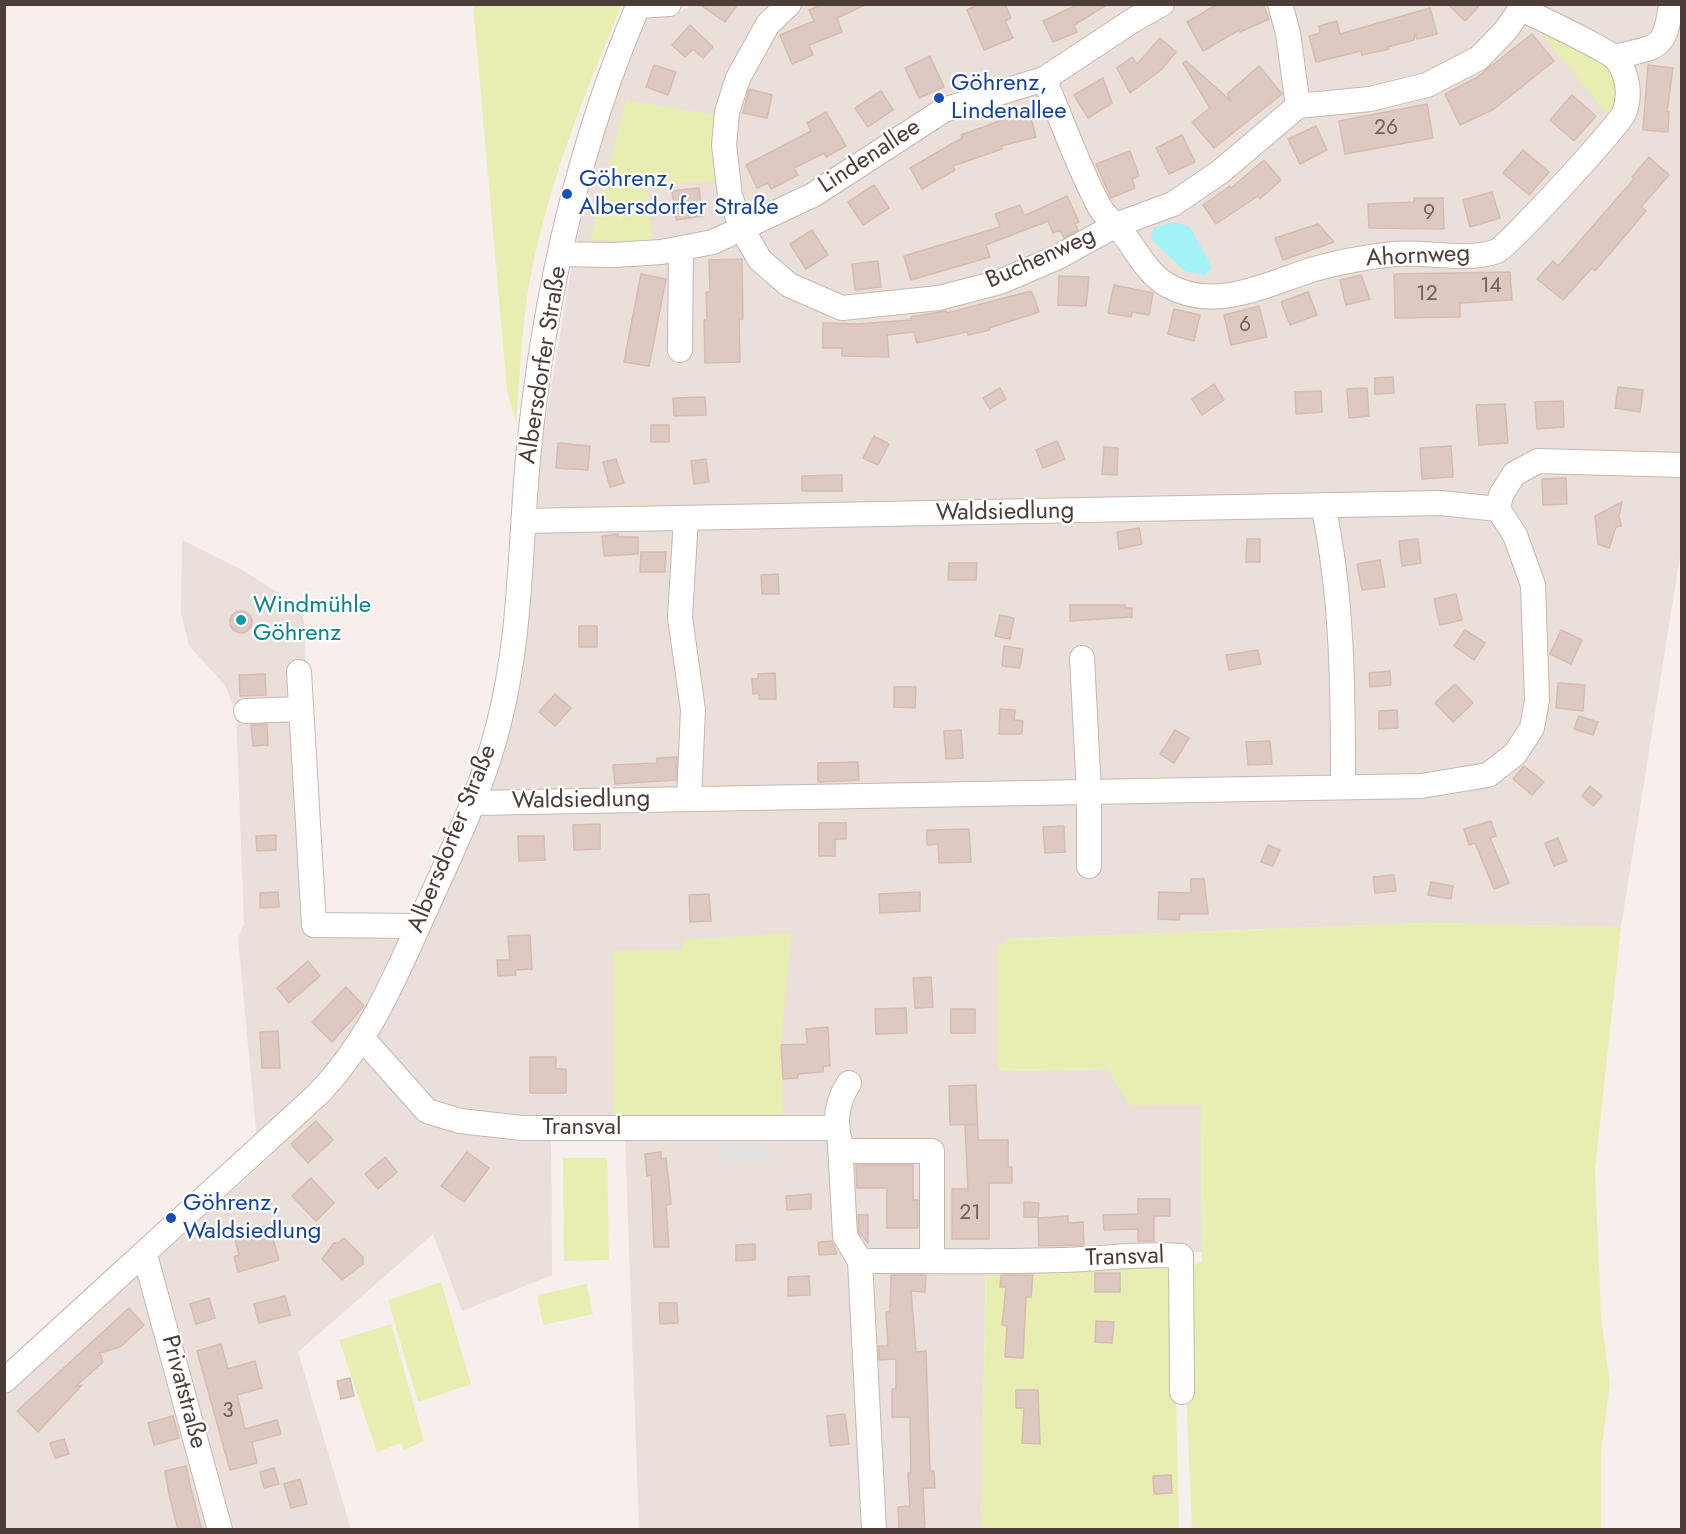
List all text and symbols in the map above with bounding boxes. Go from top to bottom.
place label: Göhrenz, Lindenallee [951,70,1067,126]
marker: Göhrenz, Lindenallee [932,91,946,105]
street label: Lindenallee [814,113,926,201]
house number: 26 [1374,116,1398,142]
place label: Göhrenz, Albersdorfer Straße [579,166,779,222]
marker: Göhrenz, Albersdorfer Straße [560,187,574,201]
house number: 9 [1423,201,1435,227]
street label: Buchenweg [982,222,1100,296]
street label: Ahornweg [1365,240,1471,274]
street label: Albersdorfer Straße [514,264,574,466]
house number: 14 [1480,274,1502,300]
house number: 12 [1416,282,1438,308]
house number: 6 [1239,313,1251,339]
street label: Waldsiedlung [936,497,1074,529]
place label: Windmühle Göhrenz [253,592,371,648]
marker: Windmühle Göhrenz [234,613,248,627]
street label: Albersdorfer Straße [402,741,504,937]
street label: Waldsiedlung [512,785,650,817]
street label: Transval [543,1114,621,1142]
place label: Göhrenz, Waldsiedlung [183,1190,321,1246]
house number: 21 [959,1201,981,1227]
marker: Göhrenz, Waldsiedlung [164,1211,178,1225]
street label: Transval [1085,1242,1165,1274]
street label: Privatstraße [154,1332,212,1452]
house number: 3 [222,1399,234,1425]

